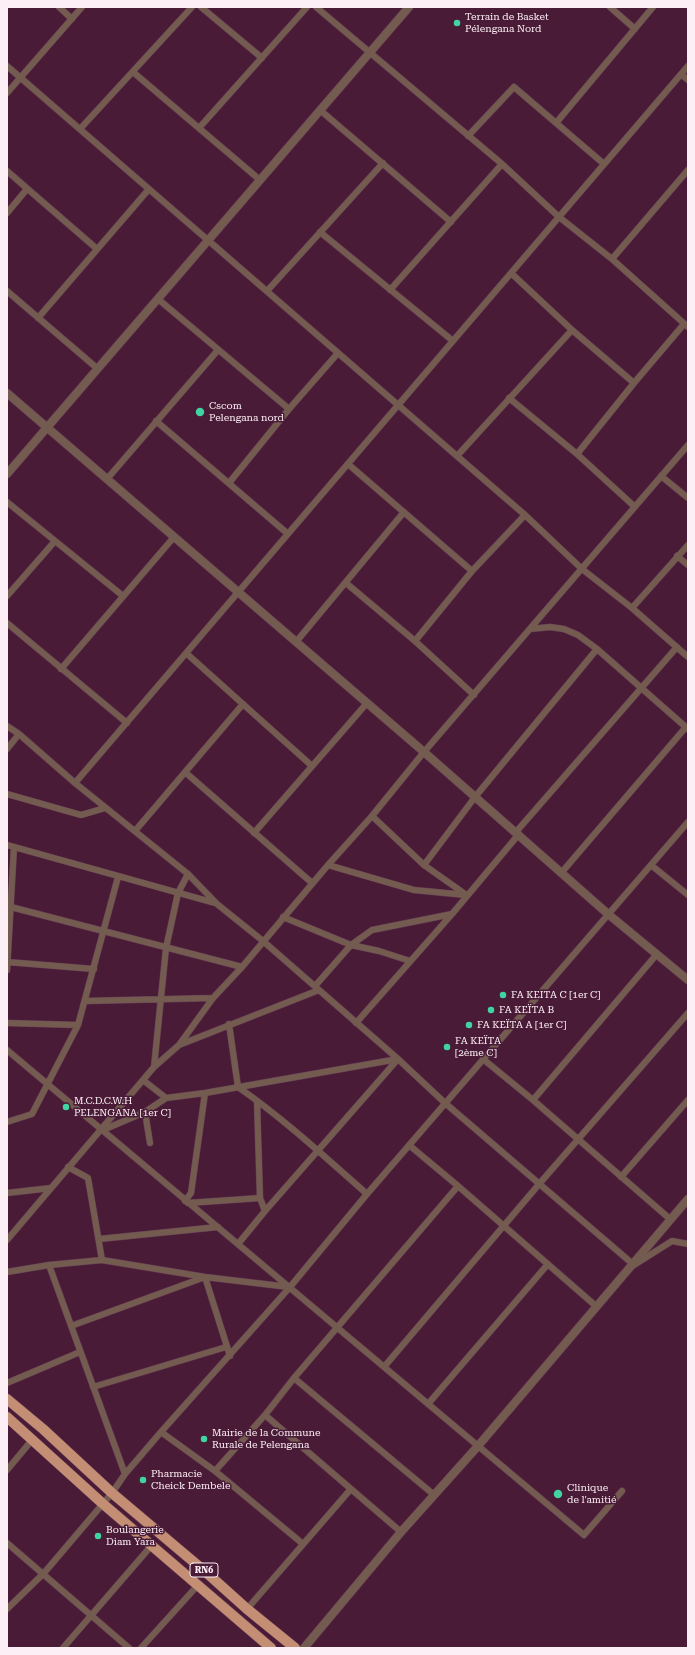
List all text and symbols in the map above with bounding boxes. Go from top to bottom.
place label: Terrain de Basket Pélengana Nord [465,11,549,34]
marker: Terrain de Basket Pélengana Nord [452,18,462,28]
place label: Cscom Pelengana nord [209,400,284,424]
marker: Cscom Pelengana nord [194,406,206,418]
place label: FA KEITA C [1er C] [511,989,600,1001]
marker: FA KEITA C [1er C] [498,990,508,1000]
place label: FA KEÏTA B [499,1004,554,1016]
marker: FA KEÏTA B [486,1005,496,1015]
place label: FA KEÏTA A [1er C] [477,1019,566,1031]
marker: FA KEÏTA A [1er C] [464,1020,474,1030]
place label: FA KEÏTA [2ème C] [455,1035,501,1058]
marker: FA KEÏTA [2ème C] [442,1042,452,1052]
place label: M.C.D.C.W.H PELENGANA [1er C] [74,1095,171,1118]
marker: M.C.D.C.W.H PELENGANA [1er C] [61,1102,71,1112]
place label: Mairie de la Commune Rurale de Pelengana [212,1427,321,1450]
marker: Mairie de la Commune Rurale de Pelengana [199,1434,209,1444]
place label: Pharmacie Cheick Dembele [151,1468,230,1492]
marker: Pharmacie Cheick Dembele [138,1475,148,1485]
place label: Clinique de l'amitié [567,1482,617,1506]
marker: Clinique de l'amitié [552,1488,564,1500]
place label: Boulangerie Diam Yara [106,1524,164,1548]
marker: Boulangerie Diam Yara [93,1531,103,1541]
road number: RN6 [190,1563,218,1577]

